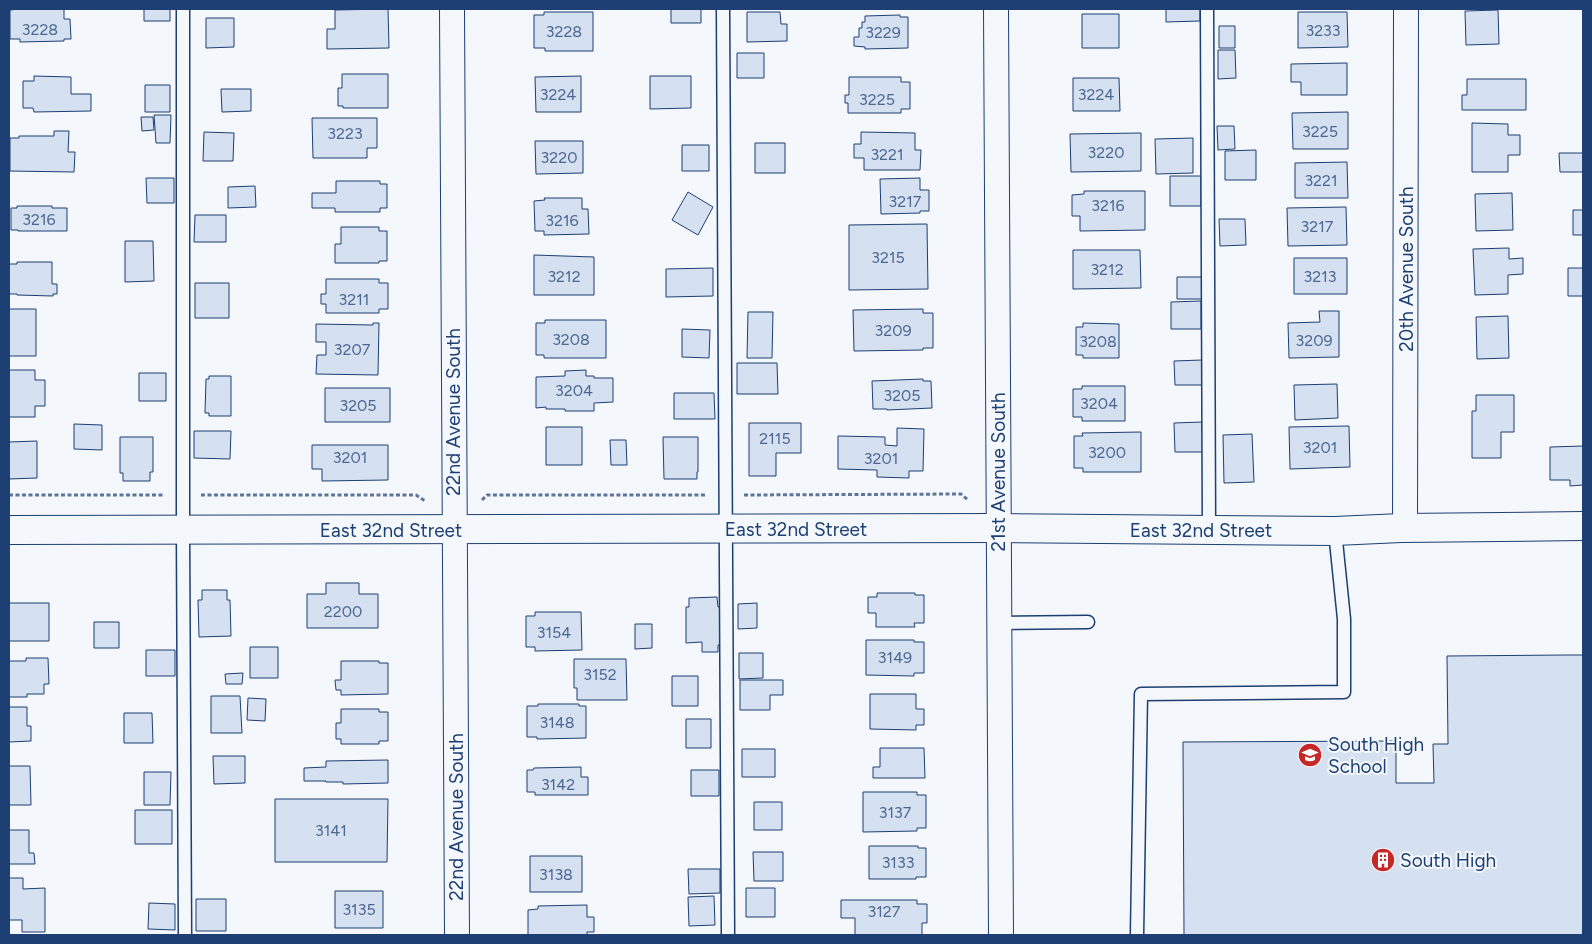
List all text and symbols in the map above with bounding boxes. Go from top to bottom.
house number: 3228 [22,20,58,39]
house number: 3233 [1305,21,1341,40]
house number: 3228 [546,22,582,41]
house number: 3229 [865,23,901,42]
house number: 3224 [540,85,576,104]
house number: 3224 [1078,85,1114,104]
house number: 3225 [859,90,895,109]
house number: 3225 [1302,122,1338,141]
house number: 3223 [327,124,363,143]
house number: 3220 [1088,143,1124,162]
house number: 3221 [870,145,904,164]
house number: 3220 [541,148,577,167]
house number: 3221 [1304,171,1338,190]
street label: 20th Avenue South [1395,186,1418,352]
house number: 3217 [889,192,922,211]
house number: 3216 [1091,196,1125,215]
house number: 3216 [22,210,56,229]
house number: 3216 [545,211,579,230]
house number: 3217 [1301,217,1334,236]
house number: 3215 [871,248,905,267]
house number: 3212 [1090,260,1124,279]
house number: 3212 [547,267,581,286]
house number: 3213 [1304,267,1336,286]
house number: 3211 [339,290,369,309]
house number: 3209 [875,321,911,340]
street label: 22nd Avenue South [442,328,465,496]
house number: 3208 [552,330,590,349]
house number: 3209 [1296,331,1332,350]
house number: 3208 [1079,332,1117,351]
house number: 3207 [334,340,371,359]
house number: 3204 [555,381,593,400]
house number: 3205 [883,386,921,405]
street label: 21st Avenue South [987,392,1010,552]
house number: 3204 [1080,394,1118,413]
house number: 3205 [339,396,377,415]
house number: 2115 [759,429,791,448]
house number: 3201 [1303,438,1337,457]
house number: 3200 [1088,443,1126,462]
house number: 3201 [333,448,367,467]
house number: 3201 [864,449,898,468]
street label: East 32nd Street [725,518,867,541]
street label: East 32nd Street [320,519,462,542]
street label: East 32nd Street [1130,519,1272,542]
house number: 2200 [324,602,362,621]
house number: 3154 [537,623,571,642]
house number: 3149 [878,648,912,667]
house number: 3152 [583,665,617,684]
house number: 3148 [539,713,575,732]
street label: 22nd Avenue South [445,733,468,901]
place label: South High School [1328,733,1424,778]
school or university icon: South High School [1297,742,1323,768]
house number: 3142 [541,775,575,794]
house number: 3137 [879,803,912,822]
house number: 3141 [315,821,347,840]
building icon: South High [1370,847,1396,873]
place label: South High [1400,849,1496,872]
house number: 3133 [882,853,914,872]
house number: 3138 [539,865,573,884]
house number: 3135 [342,900,376,919]
house number: 3127 [868,902,901,921]

